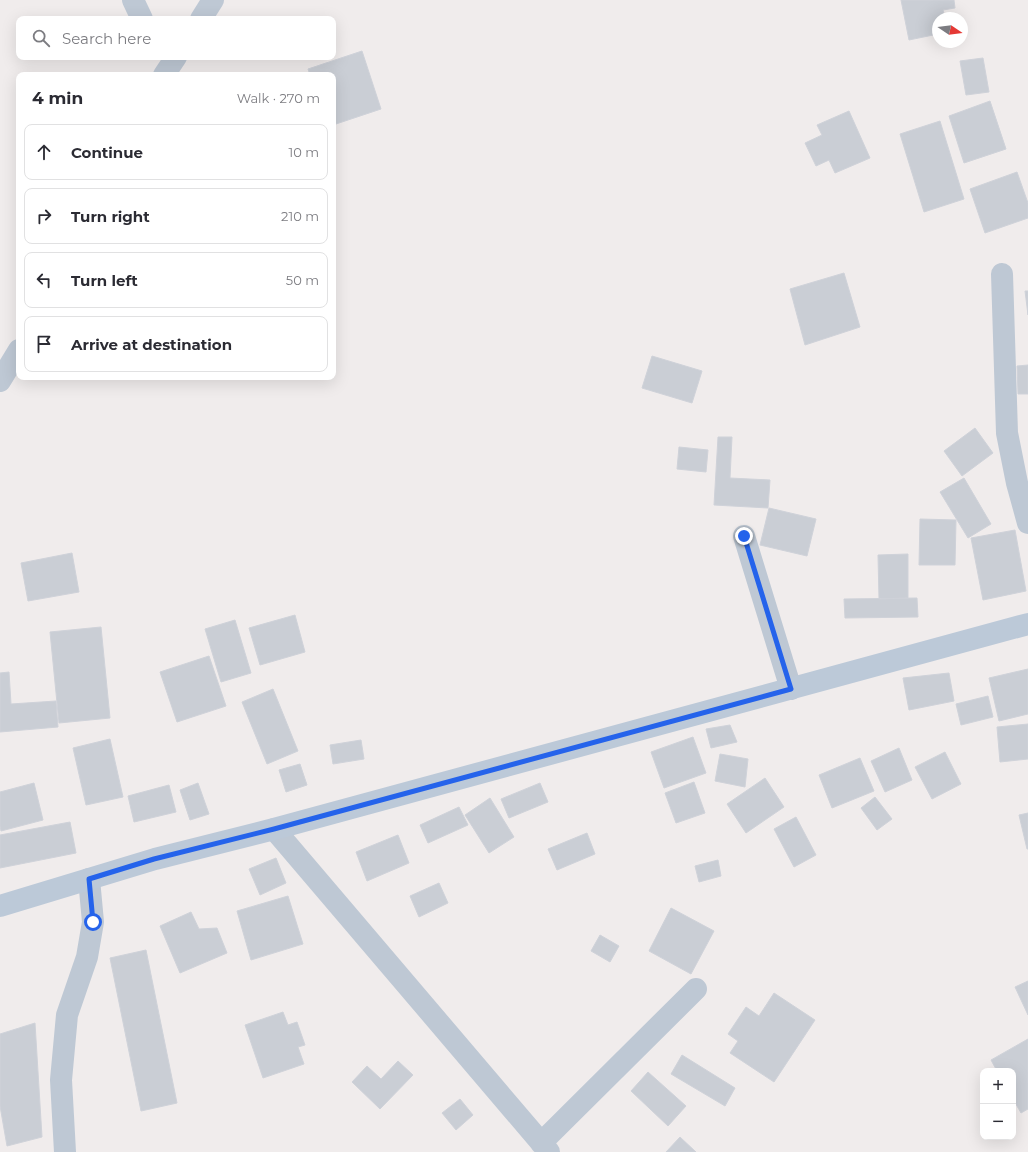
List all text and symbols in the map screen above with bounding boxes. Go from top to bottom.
north arrow [932,12,968,48]
search box [16,16,336,60]
icon: search [30,27,52,49]
text: Search here [62,29,151,48]
text: 4 min [32,88,83,108]
text: Walk · 270 m [237,90,320,106]
icon: ahead [33,141,55,163]
text: Continue [71,143,143,162]
text: 10 m [289,144,319,160]
icon: right [33,205,55,227]
text: Turn right [71,207,150,226]
text: 210 m [281,208,319,224]
icon: left [33,269,55,291]
text: Turn left [71,271,138,290]
text: 50 m [286,272,319,288]
icon: arrive [33,333,55,355]
text: Arrive at destination [71,335,232,354]
route end [735,527,753,545]
route start [84,913,102,931]
map controls [980,1068,1016,1140]
button: + [980,1068,1016,1104]
button: − [980,1104,1016,1140]

